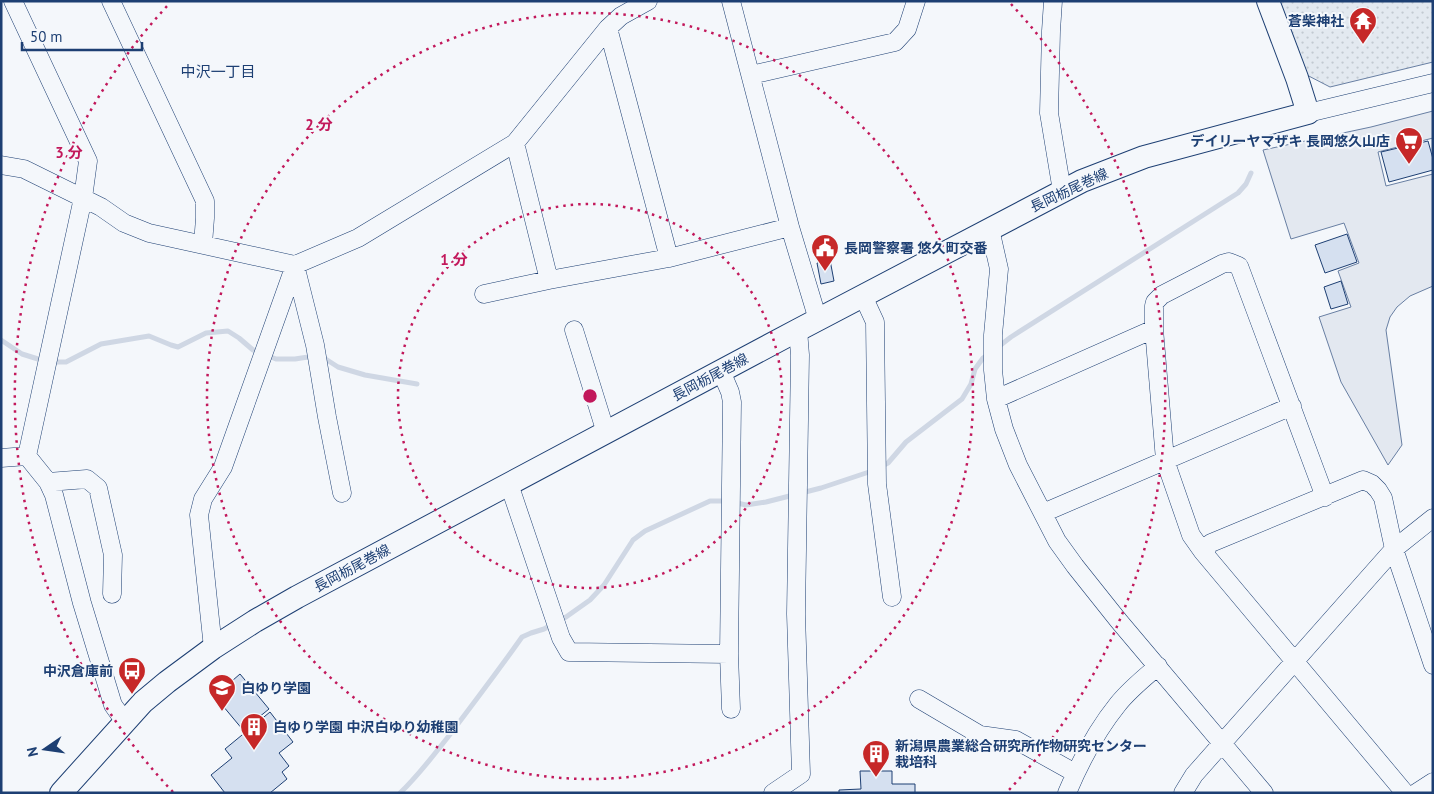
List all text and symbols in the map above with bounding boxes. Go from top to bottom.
temple icon: 蒼柴神社 [1348,6,1378,45]
place label: 蒼柴神社 [1288,12,1344,30]
scale bar [22,20,142,52]
text: 50 m [30,27,63,46]
district label: 中沢一丁目 [180,62,256,81]
text: 2 分 [305,115,333,134]
supermarket icon: デイリーヤマザキ 長岡悠久山店 [1394,126,1424,165]
place label: デイリーヤマザキ 長岡悠久山店 [1190,132,1390,150]
text: 3 分 [55,143,83,162]
street label: 長岡栃尾巻線 [1027,164,1111,216]
public building icon: 長岡警察署 悠久町交番 [810,233,840,272]
place label: 長岡警察署 悠久町交番 [844,239,988,257]
text: 1 分 [440,250,468,269]
street label: 長岡栃尾巻線 [669,349,751,405]
centre of rings [581,387,599,405]
street label: 長岡栃尾巻線 [311,540,393,596]
bus stop icon: 中沢倉庫前 [117,656,147,695]
place label: 中沢倉庫前 [43,662,113,680]
school or university icon: 白ゆり学園 [207,673,237,712]
place label: 白ゆり学園 [241,679,311,697]
building icon: 白ゆり学園 中沢白ゆり幼稚園 [239,712,269,751]
place label: 白ゆり学園 中沢白ゆり幼稚園 [273,718,459,736]
north arrow [20,724,70,774]
place label: 新潟県農業総合研究所作物研究センター 栽培科 [895,737,1147,771]
building icon: 新潟県農業総合研究所作物研究センター 栽培科 [861,739,891,778]
text: N [23,745,42,758]

